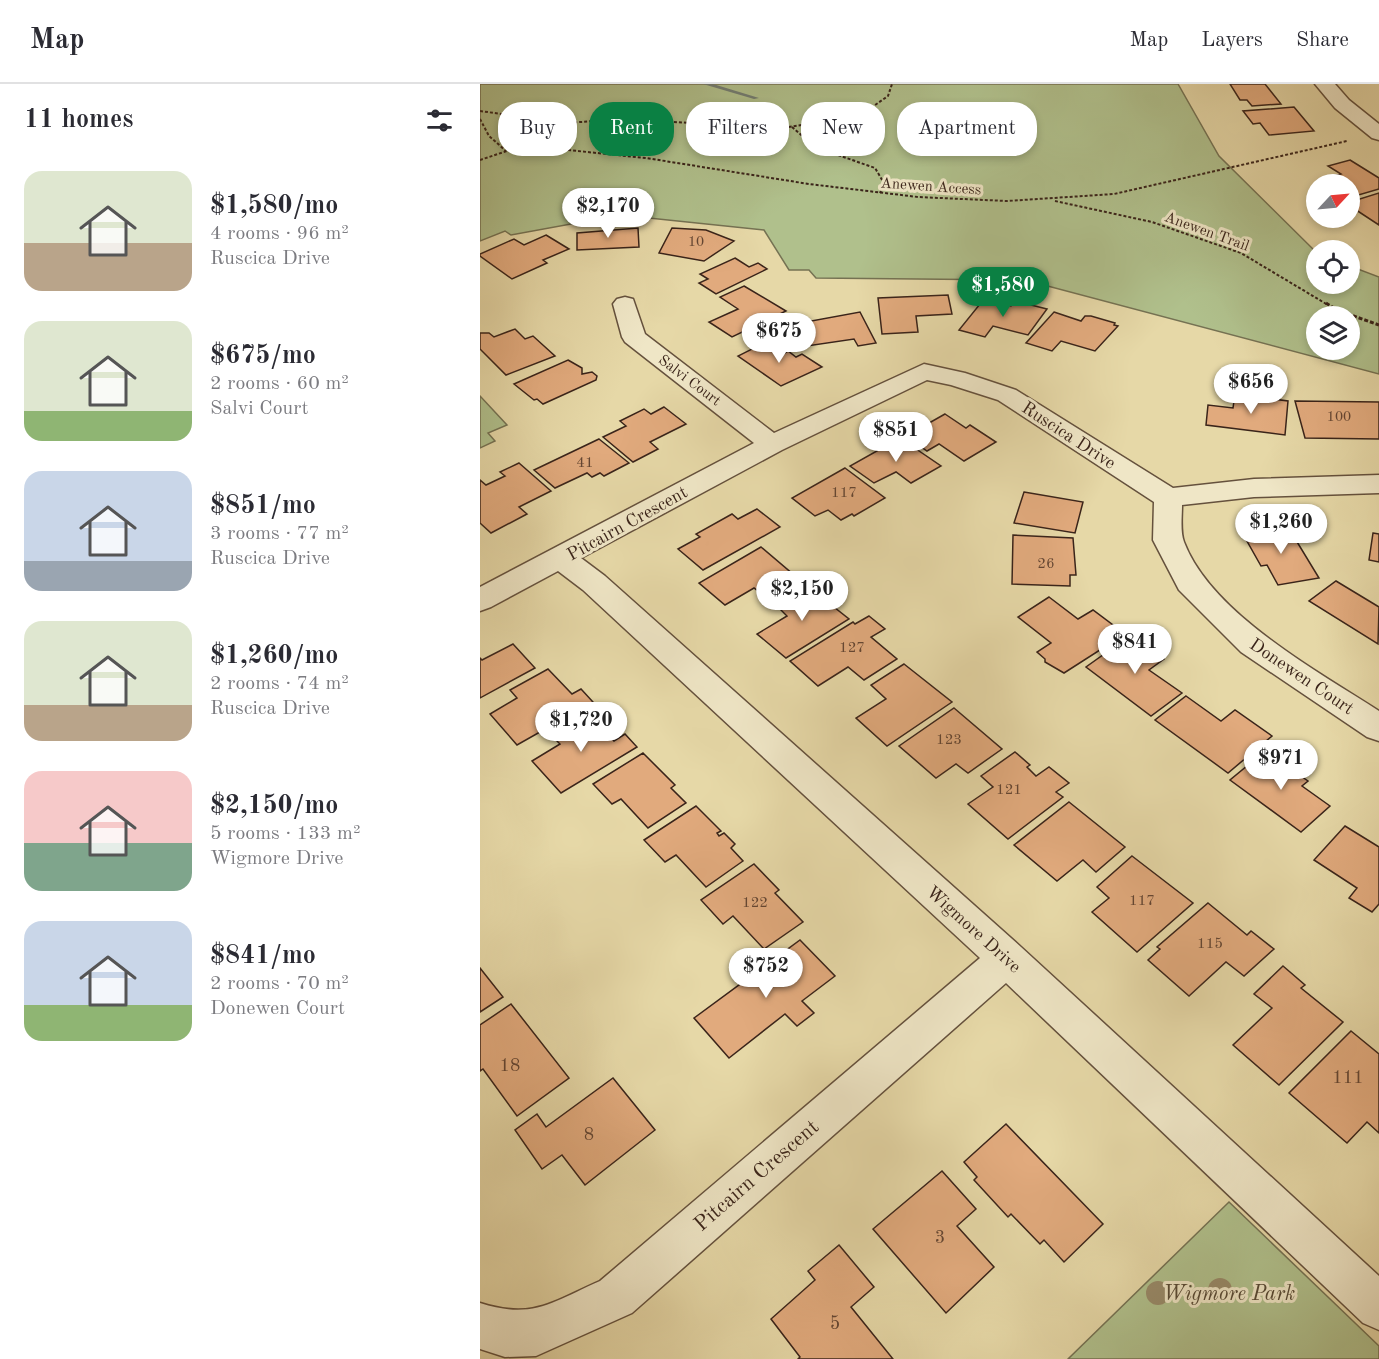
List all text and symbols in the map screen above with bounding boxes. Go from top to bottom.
text: Map [30,27,84,55]
text: Map [1129,30,1168,51]
text: Layers [1201,30,1263,51]
text: Share [1296,30,1349,51]
chip: Buy [498,102,577,156]
chip: Rent [589,102,674,156]
chip: Filters [686,102,789,156]
chip: New [801,102,885,156]
chip: Apartment [897,102,1037,156]
icon: filters [423,104,456,137]
text: 11 homes [24,107,133,133]
north arrow [1306,174,1360,228]
map controls [1306,174,1360,360]
street label: Anewen Access [880,176,982,199]
pin: $2,170 [559,188,657,239]
text: $1,580/mo [210,193,338,219]
icon: home [72,195,144,267]
text: $2,170 [576,197,640,217]
street label: Anewen Trail [1162,210,1251,255]
text: 4 rooms · 96 m² [210,224,349,244]
house number: 10 [688,235,704,249]
button: locate [1306,240,1360,294]
text: Ruscica Drive [210,249,330,269]
pin: $1,580 [954,267,1052,318]
text: $1,580 [971,276,1035,296]
button: layers [1306,306,1360,360]
pin: $675 [743,313,815,364]
text: $675 [756,322,802,342]
text: $675/mo [210,343,316,369]
icon: home [72,345,144,417]
street label: Salvi Court [655,353,723,409]
pin: $656 [1215,364,1287,415]
text: $656 [1228,373,1274,393]
text: 2 rooms · 60 m² [210,374,349,394]
text: Salvi Court [210,399,308,419]
street label: Ruscica Drive [1018,399,1119,473]
house number: 100 [1327,410,1351,424]
pin: $851 [860,412,932,463]
text: $851 [873,421,919,441]
house number: 41 [576,456,594,471]
street label: Pitcairn Crescent [564,483,691,564]
house number: 117 [831,486,857,501]
text: $851/mo [210,493,316,519]
icon: home [72,495,144,567]
pin: $1,260 [1232,504,1330,555]
text: $1,260 [1249,513,1313,533]
text: 3 rooms · 77 m² [210,524,349,544]
text: Ruscica Drive [210,549,330,569]
house number: 26 [1037,557,1055,572]
pin: $2,150 [753,571,851,622]
text: $2,150 [770,580,834,600]
pin: $841 [1099,624,1171,675]
text: $841 [1112,633,1158,653]
street label: Donewen Court [1246,635,1357,718]
house number: 127 [839,641,865,656]
text: $1,260/mo [210,643,338,669]
icon: home [72,645,144,717]
text: 2 rooms · 74 m² [210,674,349,694]
text: Ruscica Drive [210,699,330,719]
pin: $1,720 [532,702,630,753]
text: $1,720 [549,711,613,731]
house number: 123 [936,733,962,748]
pin: $971 [1245,740,1317,791]
text: $971 [1258,749,1304,769]
house number: 121 [996,783,1022,798]
text: $2,150/mo [210,793,338,819]
icon: home [72,795,144,867]
text: 5 rooms · 133 m² [210,824,360,844]
text: Wigmore Drive [210,849,344,869]
street label: Wigmore Drive [923,883,1024,977]
house number: 117 [1129,894,1155,909]
house number: 122 [742,896,768,911]
house number: 115 [1197,937,1223,952]
text: $841/mo [210,943,316,969]
icon: home [72,945,144,1017]
pin: $752 [730,948,802,999]
text: $752 [743,957,789,977]
text: 2 rooms · 70 m² [210,974,349,994]
text: Donewen Court [210,999,345,1019]
house number: 18 [500,1057,520,1075]
house number: 111 [1332,1069,1364,1087]
street label: Pitcairn Crescent [691,1117,823,1236]
house number: 8 [584,1126,594,1144]
house number: 3 [935,1229,945,1247]
park label: Wigmore Park [1163,1284,1295,1305]
house number: 5 [830,1315,840,1333]

